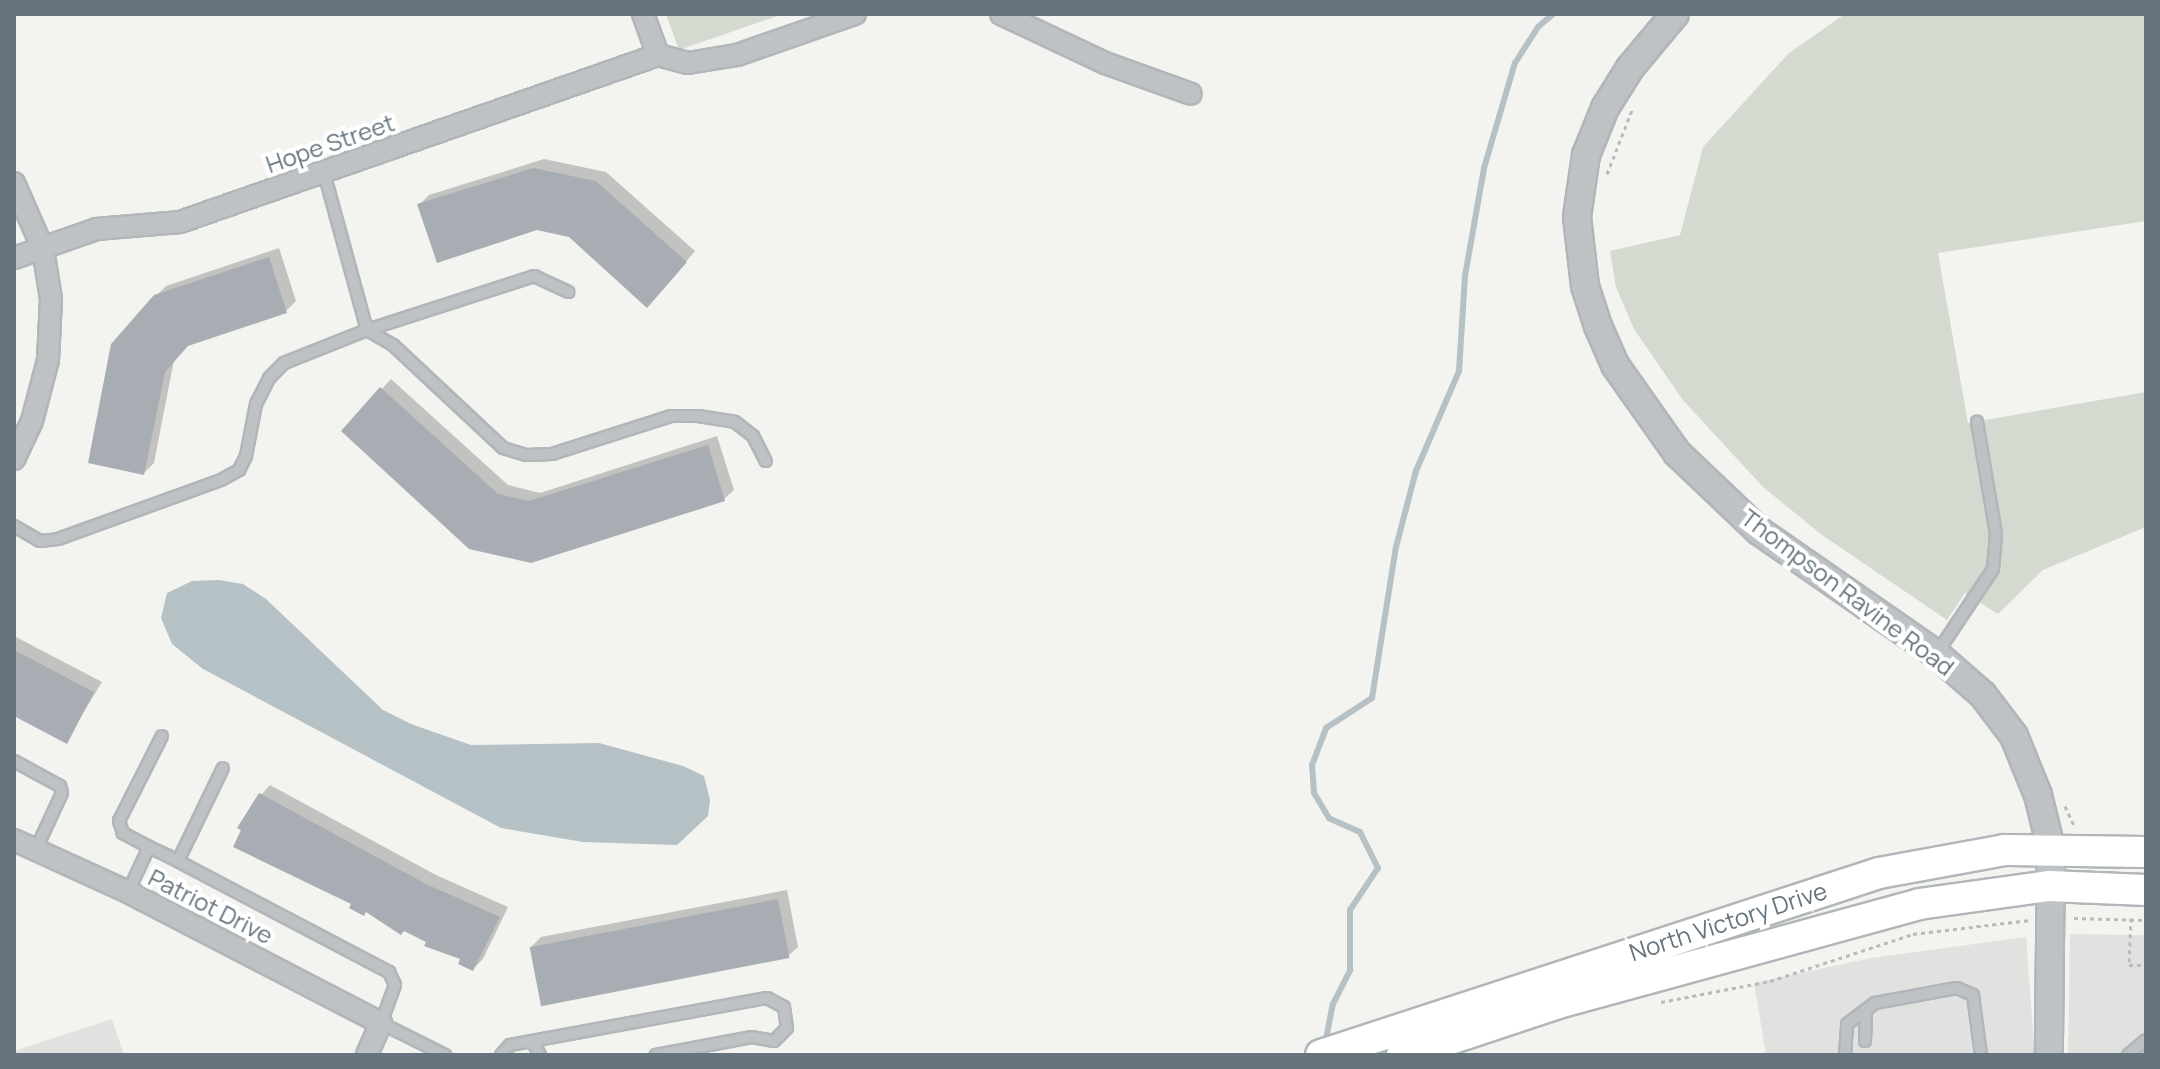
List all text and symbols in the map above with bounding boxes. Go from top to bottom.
street label: Hope Street [262,108,398,178]
street label: Thompson Ravine Road [1736,503,1960,681]
street label: Patriot Drive [144,862,278,950]
street label: North Victory Drive [1625,875,1831,967]

